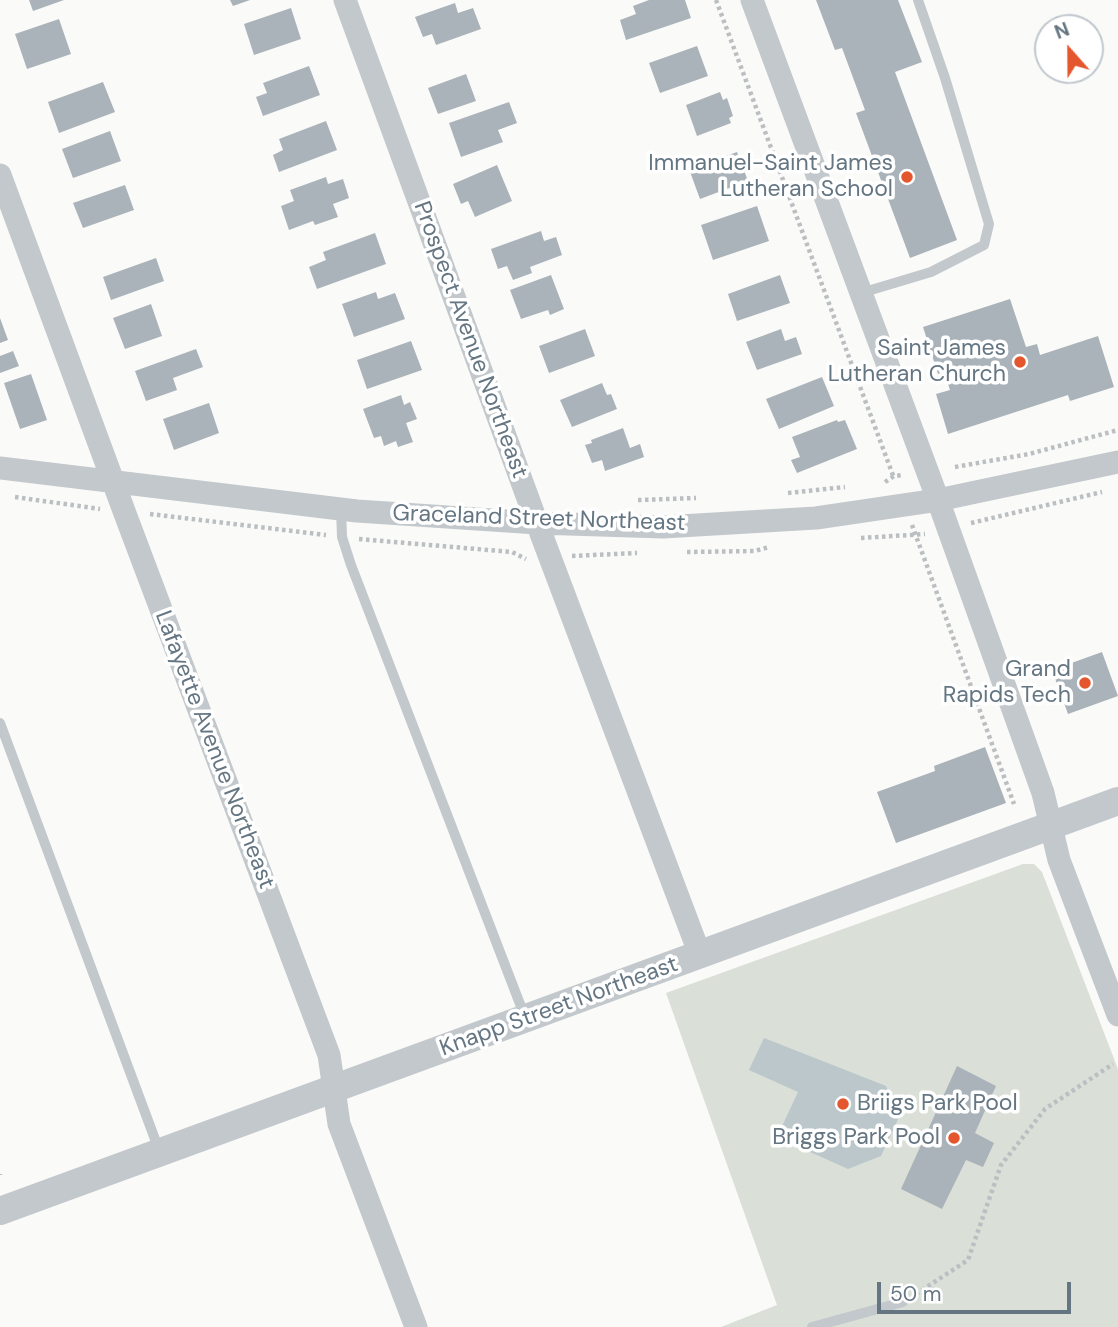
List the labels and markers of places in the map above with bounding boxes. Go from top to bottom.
place label: Immanuel-Saint James Lutheran School [648,150,893,204]
marker: Immanuel-Saint James Lutheran School [899,169,915,185]
place label: Saint James Lutheran Church [828,335,1006,389]
marker: Saint James Lutheran Church [1012,354,1028,370]
place label: Grand Rapids Tech [943,656,1071,710]
marker: Grand Rapids Tech [1077,675,1093,691]
place label: Briigs Park Pool [857,1090,1018,1118]
marker: Briigs Park Pool [835,1096,851,1112]
place label: Briggs Park Pool [772,1124,940,1152]
marker: Briggs Park Pool [946,1130,962,1146]

